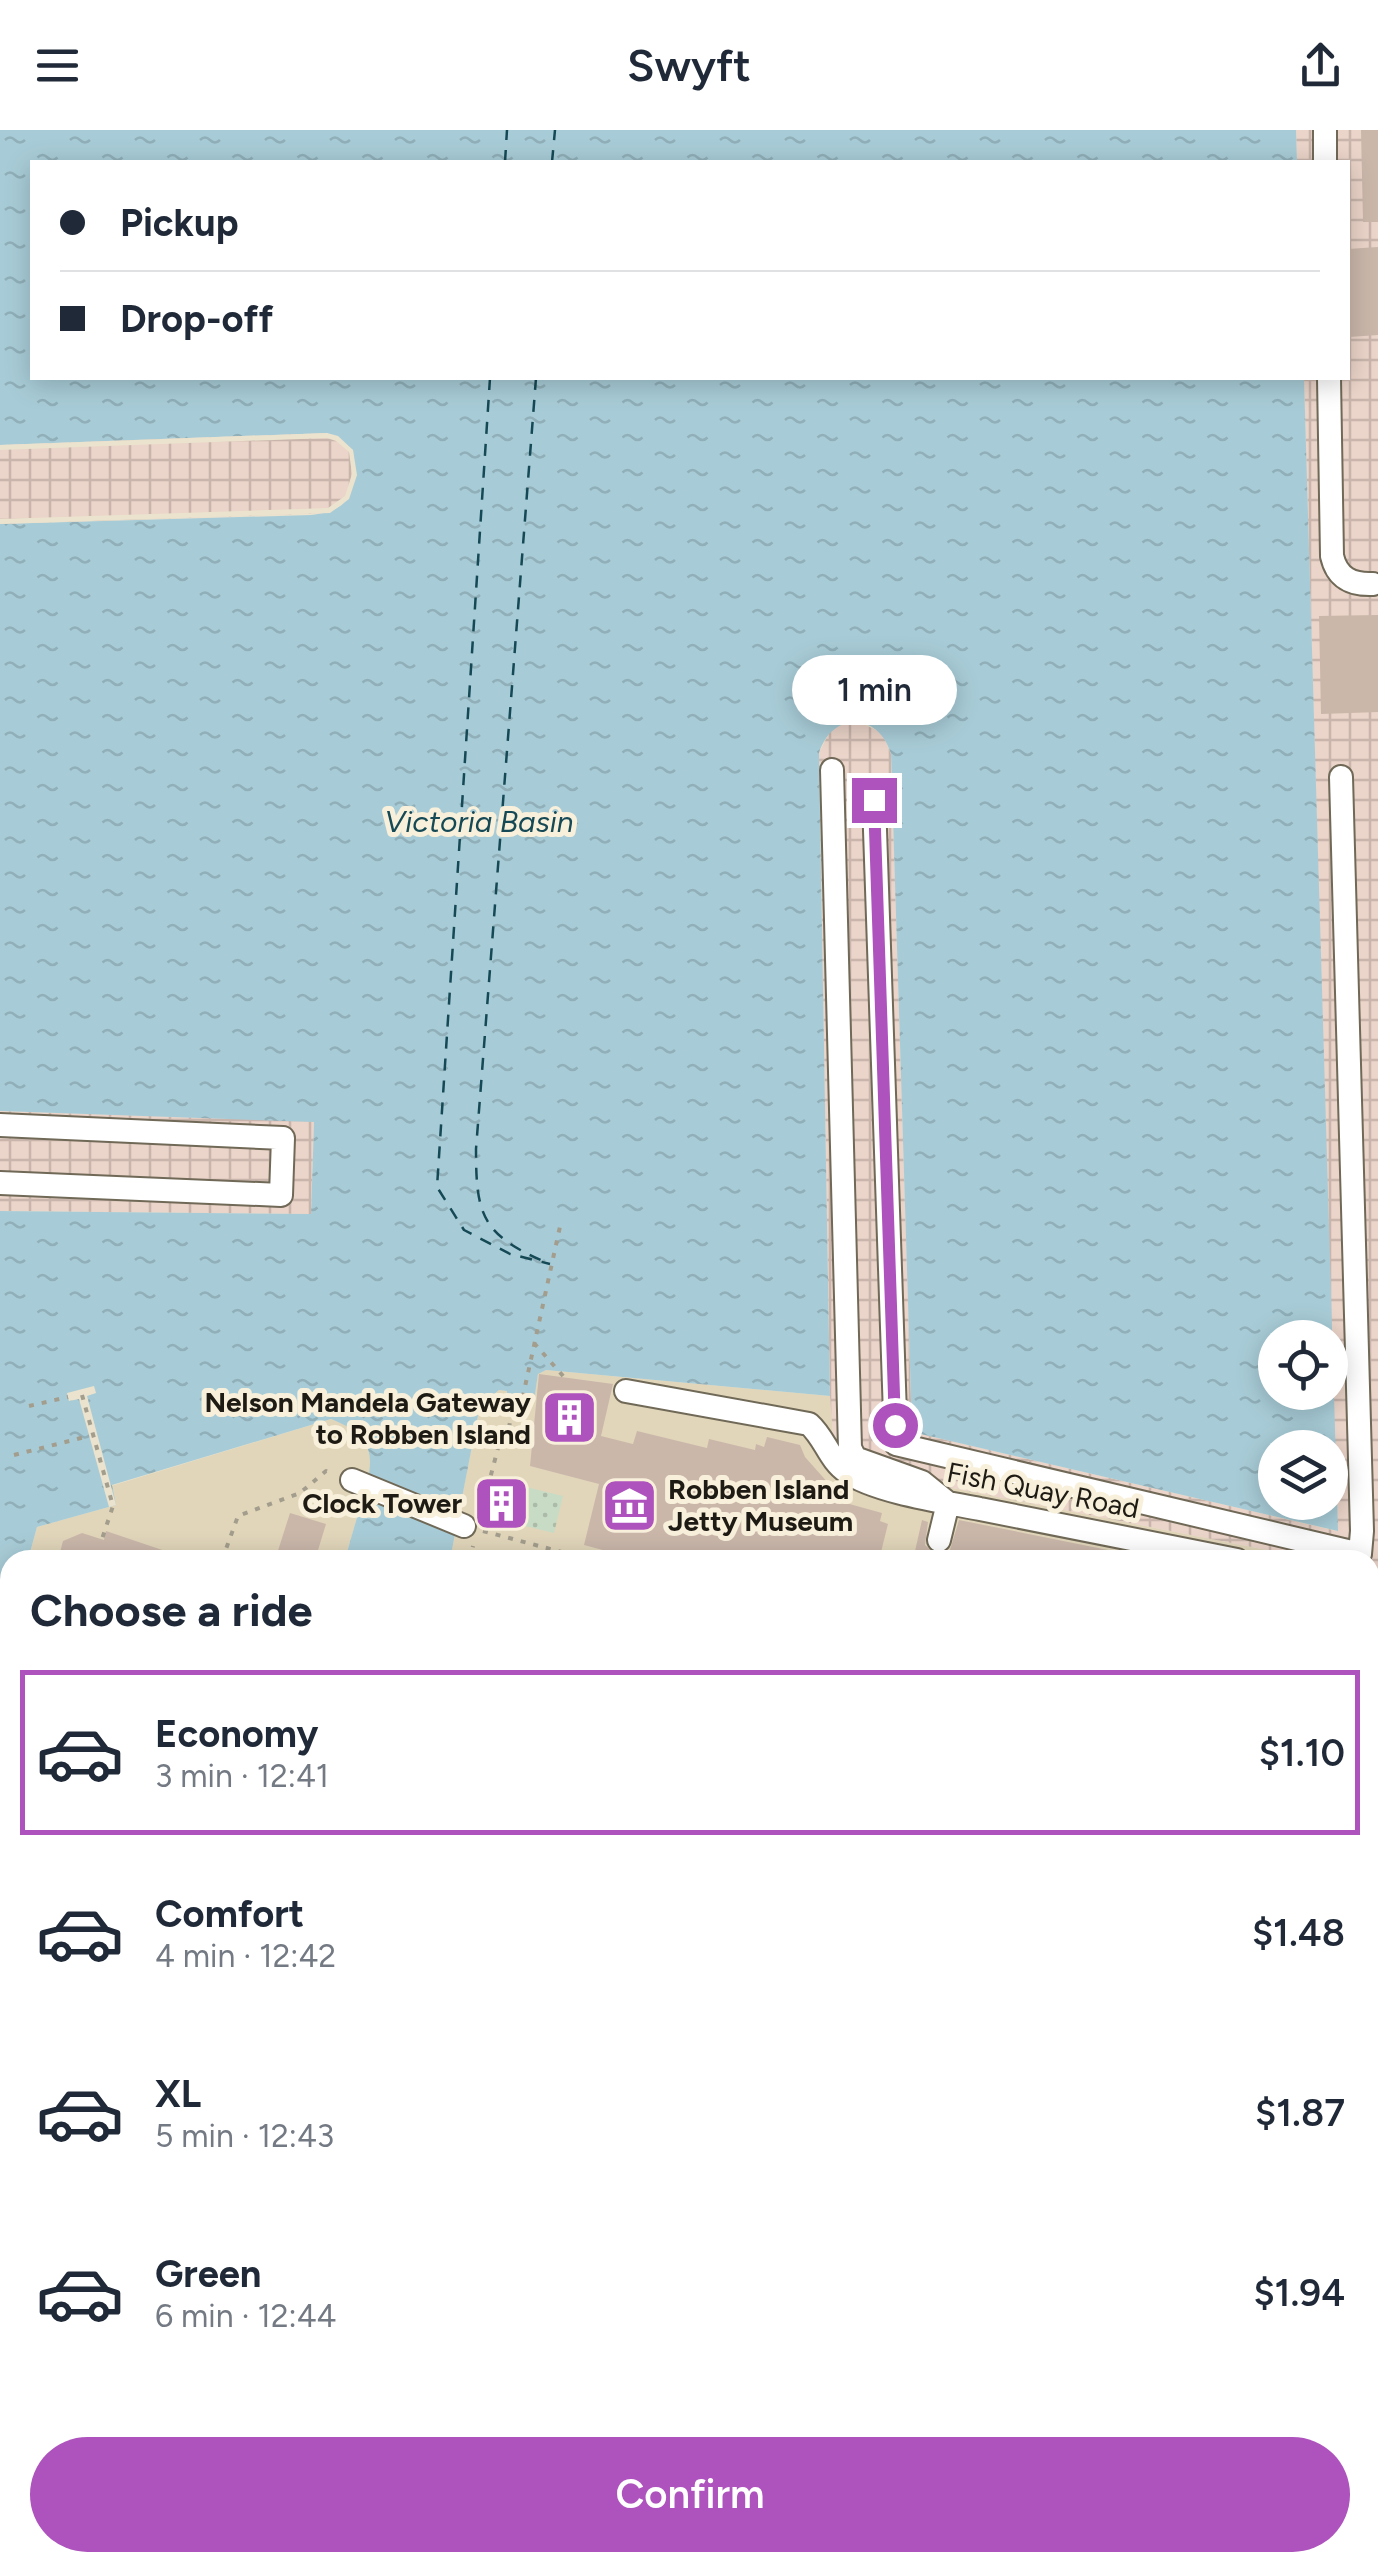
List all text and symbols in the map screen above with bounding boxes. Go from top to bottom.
icon: menu [30,38,85,93]
text: Swyft [627,38,751,92]
icon: share [1293,38,1348,93]
text: Pickup [120,200,238,246]
text: Drop-off [120,296,273,342]
callout: 1 min [792,655,956,725]
text: 1 min [837,671,912,709]
route end [852,778,897,823]
water label: Victoria Basin [384,803,574,840]
map controls [1258,1320,1348,1520]
button: locate [1258,1320,1348,1410]
place label: Nelson Mandela Gateway to Robben Island [204,1385,532,1451]
building icon: Nelson Mandela Gateway to Robben Island [540,1388,600,1448]
route start [873,1403,918,1448]
button: layers [1258,1430,1348,1520]
street label: Fish Quay Road [944,1455,1142,1525]
place label: Robben Island Jetty Museum [668,1472,853,1538]
building icon: Clock Tower [471,1473,531,1533]
museum icon: Robben Island Jetty Museum [599,1475,659,1535]
place label: Clock Tower [302,1486,462,1520]
text: Choose a ride [30,1583,312,1637]
icon: car [35,1708,125,1798]
text: Economy [155,1711,318,1757]
text: $1.10 [1259,1730,1345,1776]
text: 3 min · 12:41 [155,1757,329,1795]
icon: car [35,1888,125,1978]
text: Comfort [155,1891,304,1937]
text: $1.48 [1252,1910,1345,1956]
text: 4 min · 12:42 [155,1937,336,1975]
icon: car [35,2068,125,2158]
text: XL [155,2071,201,2117]
text: $1.87 [1255,2090,1345,2136]
text: 5 min · 12:43 [155,2117,334,2155]
icon: car [35,2248,125,2338]
text: Green [155,2251,261,2297]
text: $1.94 [1253,2270,1345,2316]
text: 6 min · 12:44 [155,2297,336,2335]
button: Confirm [30,2437,1350,2552]

